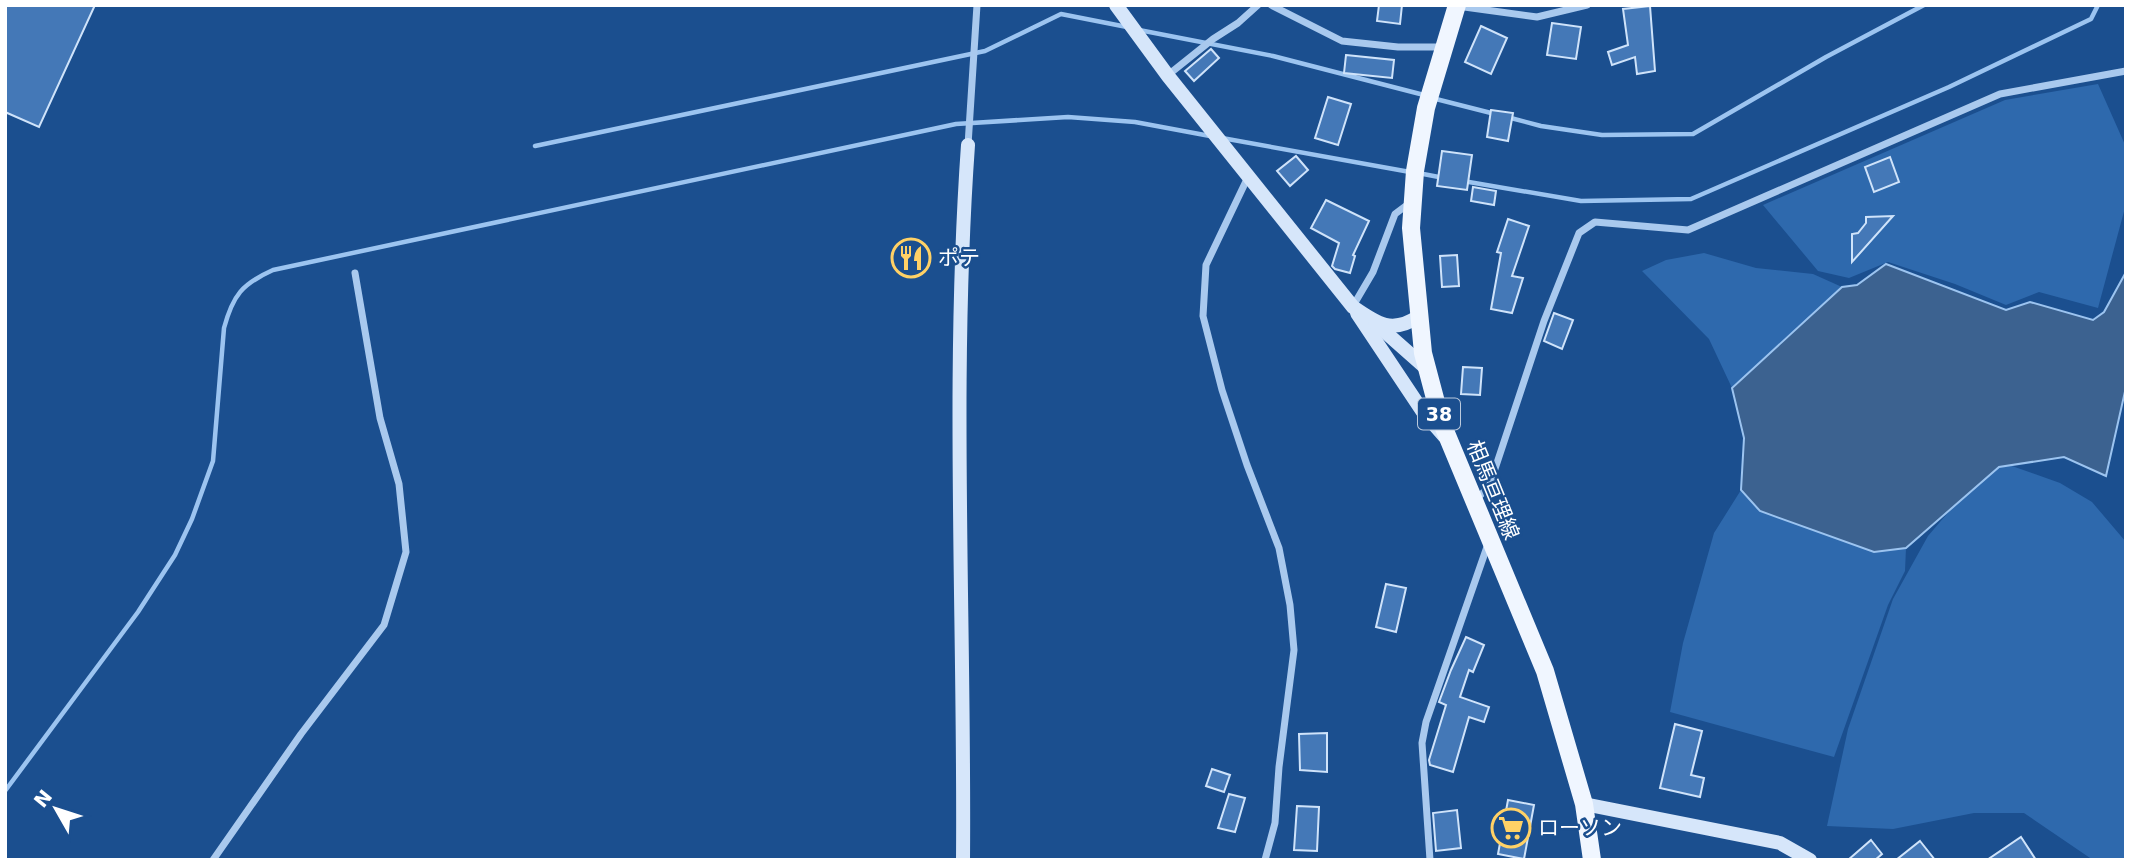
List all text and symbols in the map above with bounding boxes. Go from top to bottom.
restaurant icon: ポテ [890,237,932,279]
place label: ポテ [938,246,980,270]
road number: 38 [1418,398,1460,430]
street label: 相馬亘理線 [1462,437,1524,543]
north arrow [21,774,91,844]
text: N [29,785,56,811]
supermarket icon: ローソン [1490,807,1532,849]
place label: ローソン [1538,816,1622,840]

